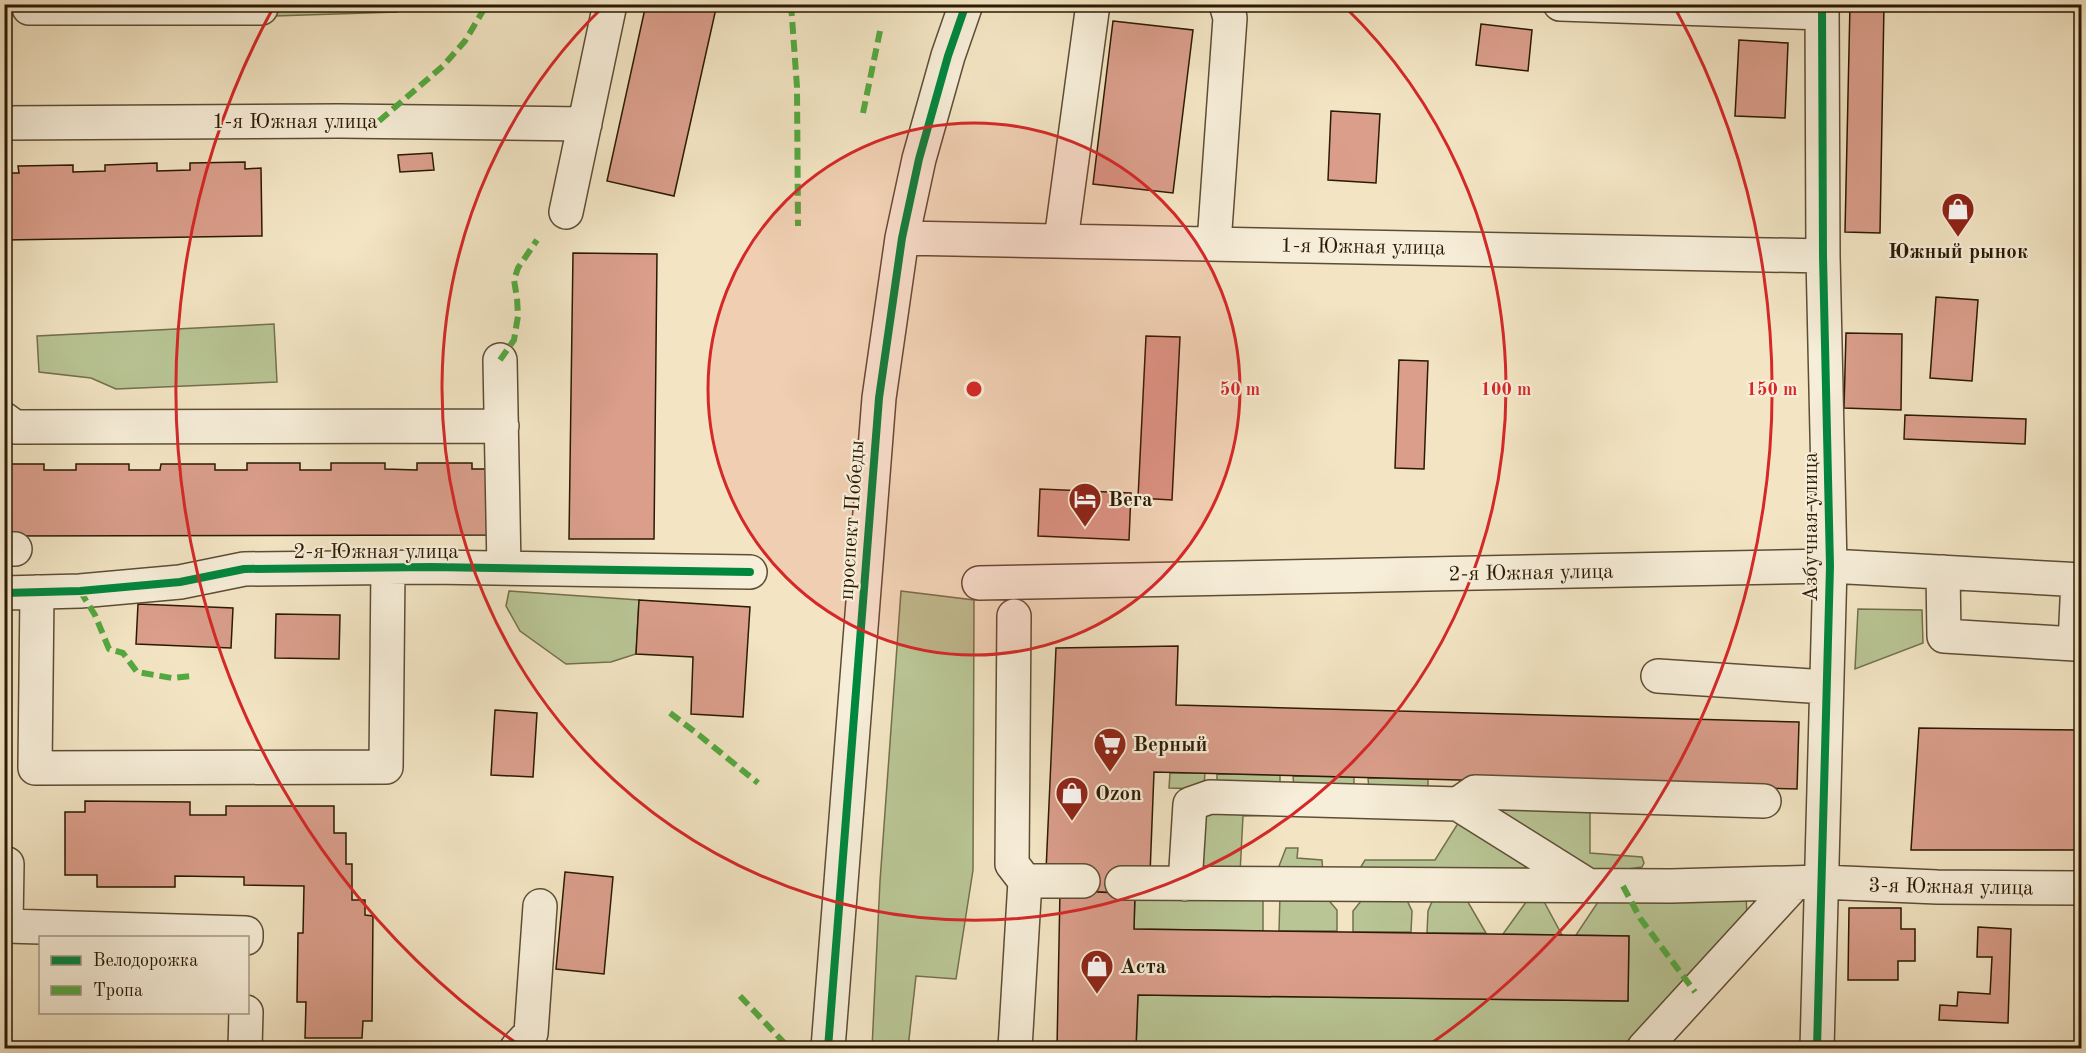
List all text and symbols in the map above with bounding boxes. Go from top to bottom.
street label: 1-я Южная улица [212,112,378,133]
shop icon: Южный рынок [1940,191,1976,238]
street label: 1-я Южная улица [1280,236,1446,259]
place label: Южный рынок [1888,242,2028,263]
centre of rings [964,379,984,399]
text: 50 m [1220,381,1260,399]
text: 100 m [1481,381,1531,399]
text: 150 m [1747,381,1797,399]
street label: проспект Победы [836,439,869,601]
street label: Азбучная улица [1801,452,1822,602]
hotel icon: Вега [1067,481,1103,528]
place label: Вега [1108,490,1153,511]
street label: 2-я Южная улица [293,542,459,563]
street label: 2-я Южная улица [1448,562,1614,585]
supermarket icon: Верный [1092,726,1128,773]
place label: Верный [1133,735,1208,756]
shop icon: Ozon [1054,775,1090,822]
place label: Ozon [1095,784,1142,805]
street label: 3-я Южная улица [1868,876,2034,899]
legend [39,936,249,1014]
shop icon: Аста [1079,948,1115,995]
text: Велодорожка [93,952,198,970]
place label: Аста [1120,957,1167,978]
text: Тропа [93,982,143,1000]

